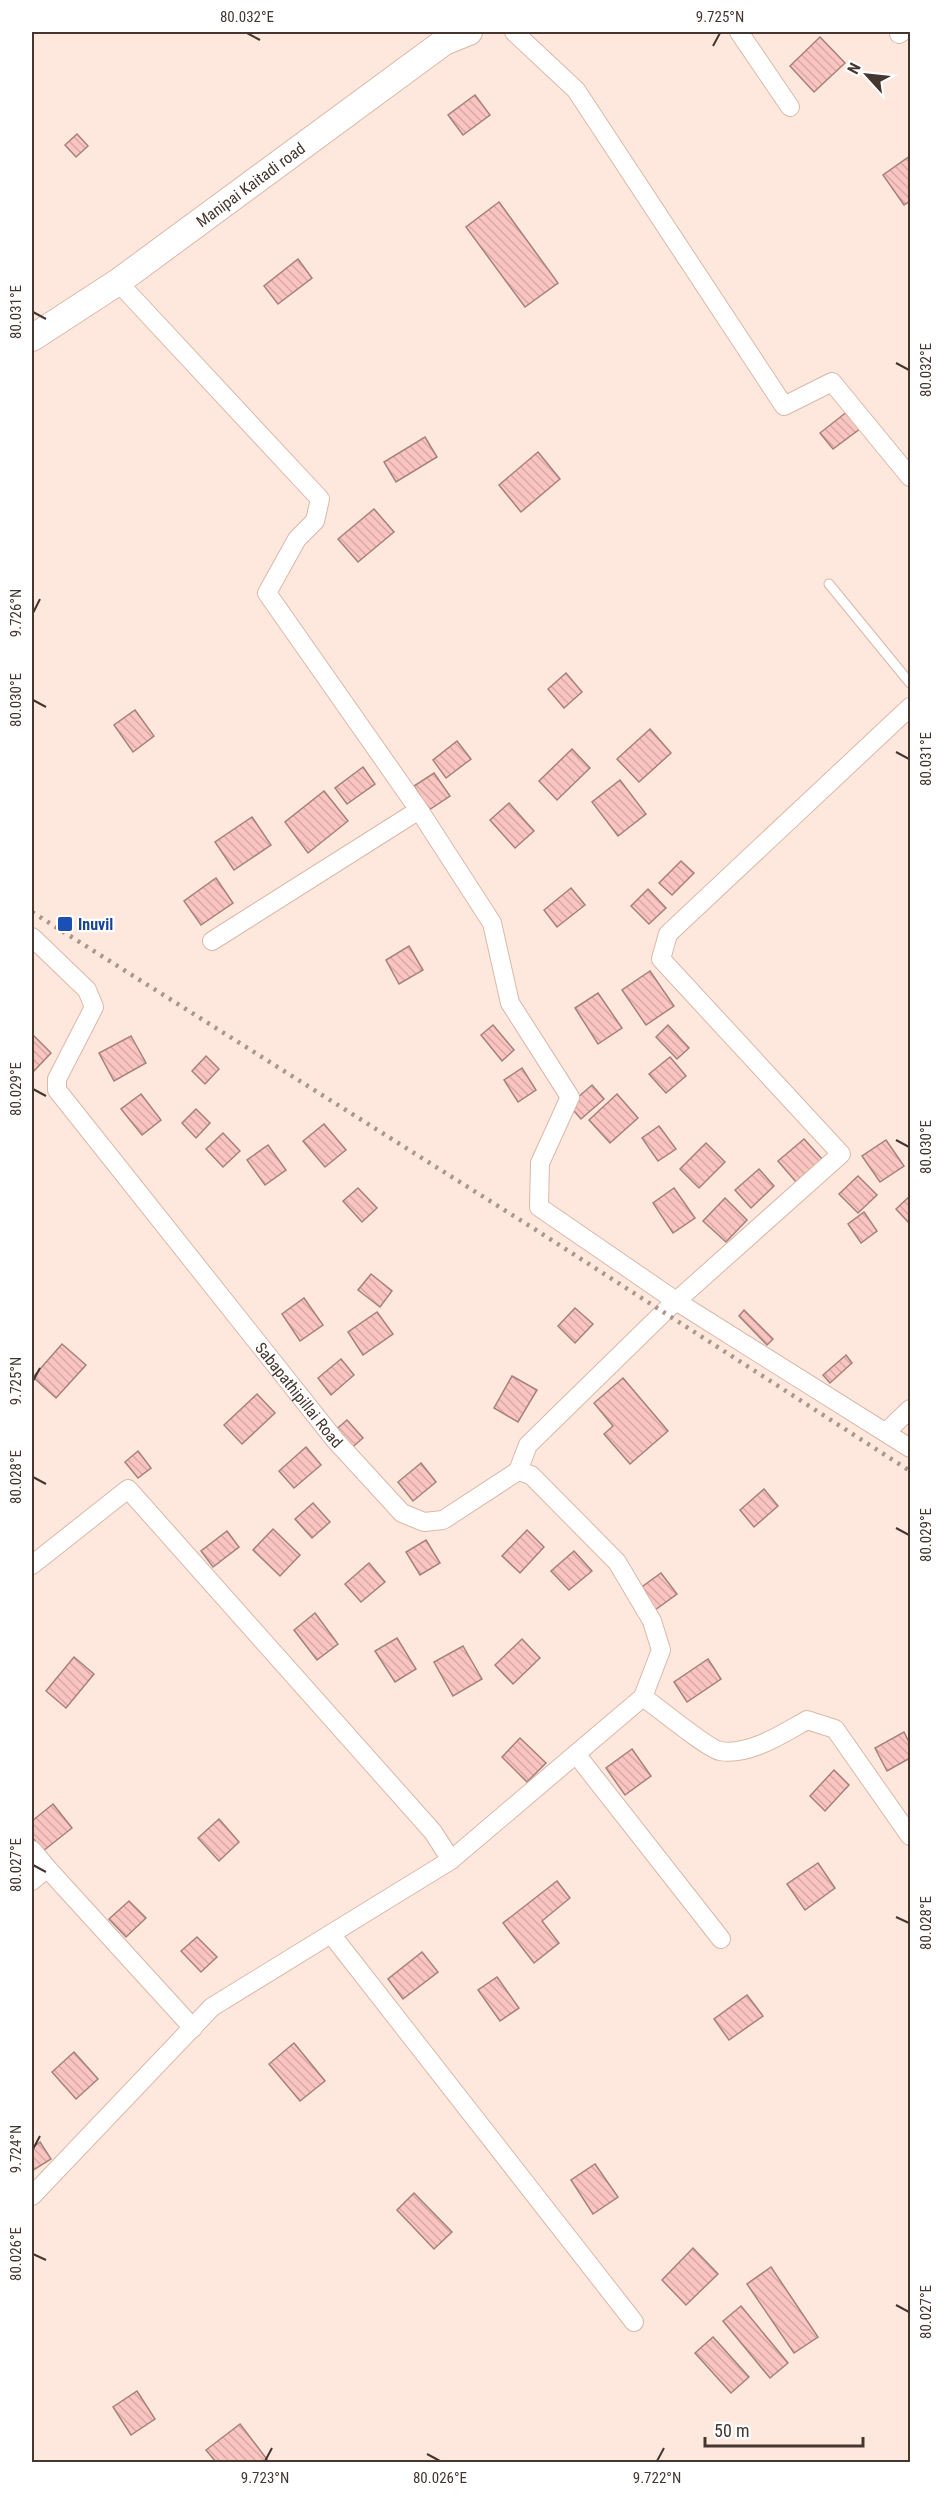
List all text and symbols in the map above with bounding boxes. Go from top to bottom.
text: 80.032°E [220,8,274,26]
text: 9.725°N [696,8,744,26]
north arrow [837,45,897,105]
text: N [843,60,865,77]
street label: Manipai Kaitadi road [193,139,309,231]
text: 80.031°E [7,285,25,339]
text: 80.032°E [917,343,935,397]
text: 9.726°N [7,589,25,637]
text: 80.030°E [7,673,25,727]
text: 80.031°E [917,732,935,786]
marker: Inuvil [56,915,74,933]
place label: Inuvil [78,915,113,934]
text: 80.029°E [7,1062,25,1116]
text: 80.030°E [917,1120,935,1174]
street label: Sabapathipillai Road [251,1339,346,1452]
text: 9.725°N [7,1357,25,1405]
text: 80.028°E [7,1450,25,1504]
text: 80.029°E [917,1508,935,1562]
text: 80.027°E [7,1838,25,1892]
text: 80.028°E [917,1896,935,1950]
text: 9.724°N [7,2125,25,2173]
text: 80.026°E [7,2227,25,2281]
text: 80.027°E [917,2285,935,2339]
scale bar [705,2410,862,2448]
text: 50 m [714,2420,749,2441]
text: 9.723°N [241,2469,289,2487]
text: 80.026°E [413,2469,467,2487]
text: 9.722°N [633,2469,681,2487]

